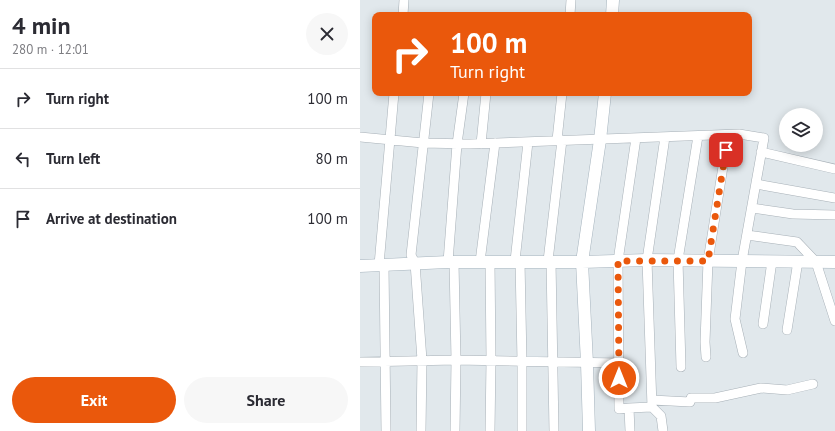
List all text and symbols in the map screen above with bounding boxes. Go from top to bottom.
text: 4 min [12,10,71,41]
button: close [306,13,348,55]
text: 100 m [450,24,527,61]
icon: right [384,28,436,80]
text: 280 m · 12:01 [12,41,89,58]
text: Turn right [450,60,525,83]
icon: right [12,88,34,110]
text: Turn right [46,89,109,108]
text: 100 m [307,89,348,108]
map controls [779,108,823,152]
button: layers [779,108,823,152]
pin [709,133,743,167]
icon: arrive [715,139,737,161]
icon: left [12,148,34,170]
text: Turn left [46,149,100,168]
text: 80 m [315,149,348,168]
icon: arrive [12,208,34,230]
text: Arrive at destination [46,209,177,228]
text: 100 m [307,209,348,228]
position arrow [598,357,640,399]
button: Exit [12,377,176,423]
button: Share [184,377,348,423]

